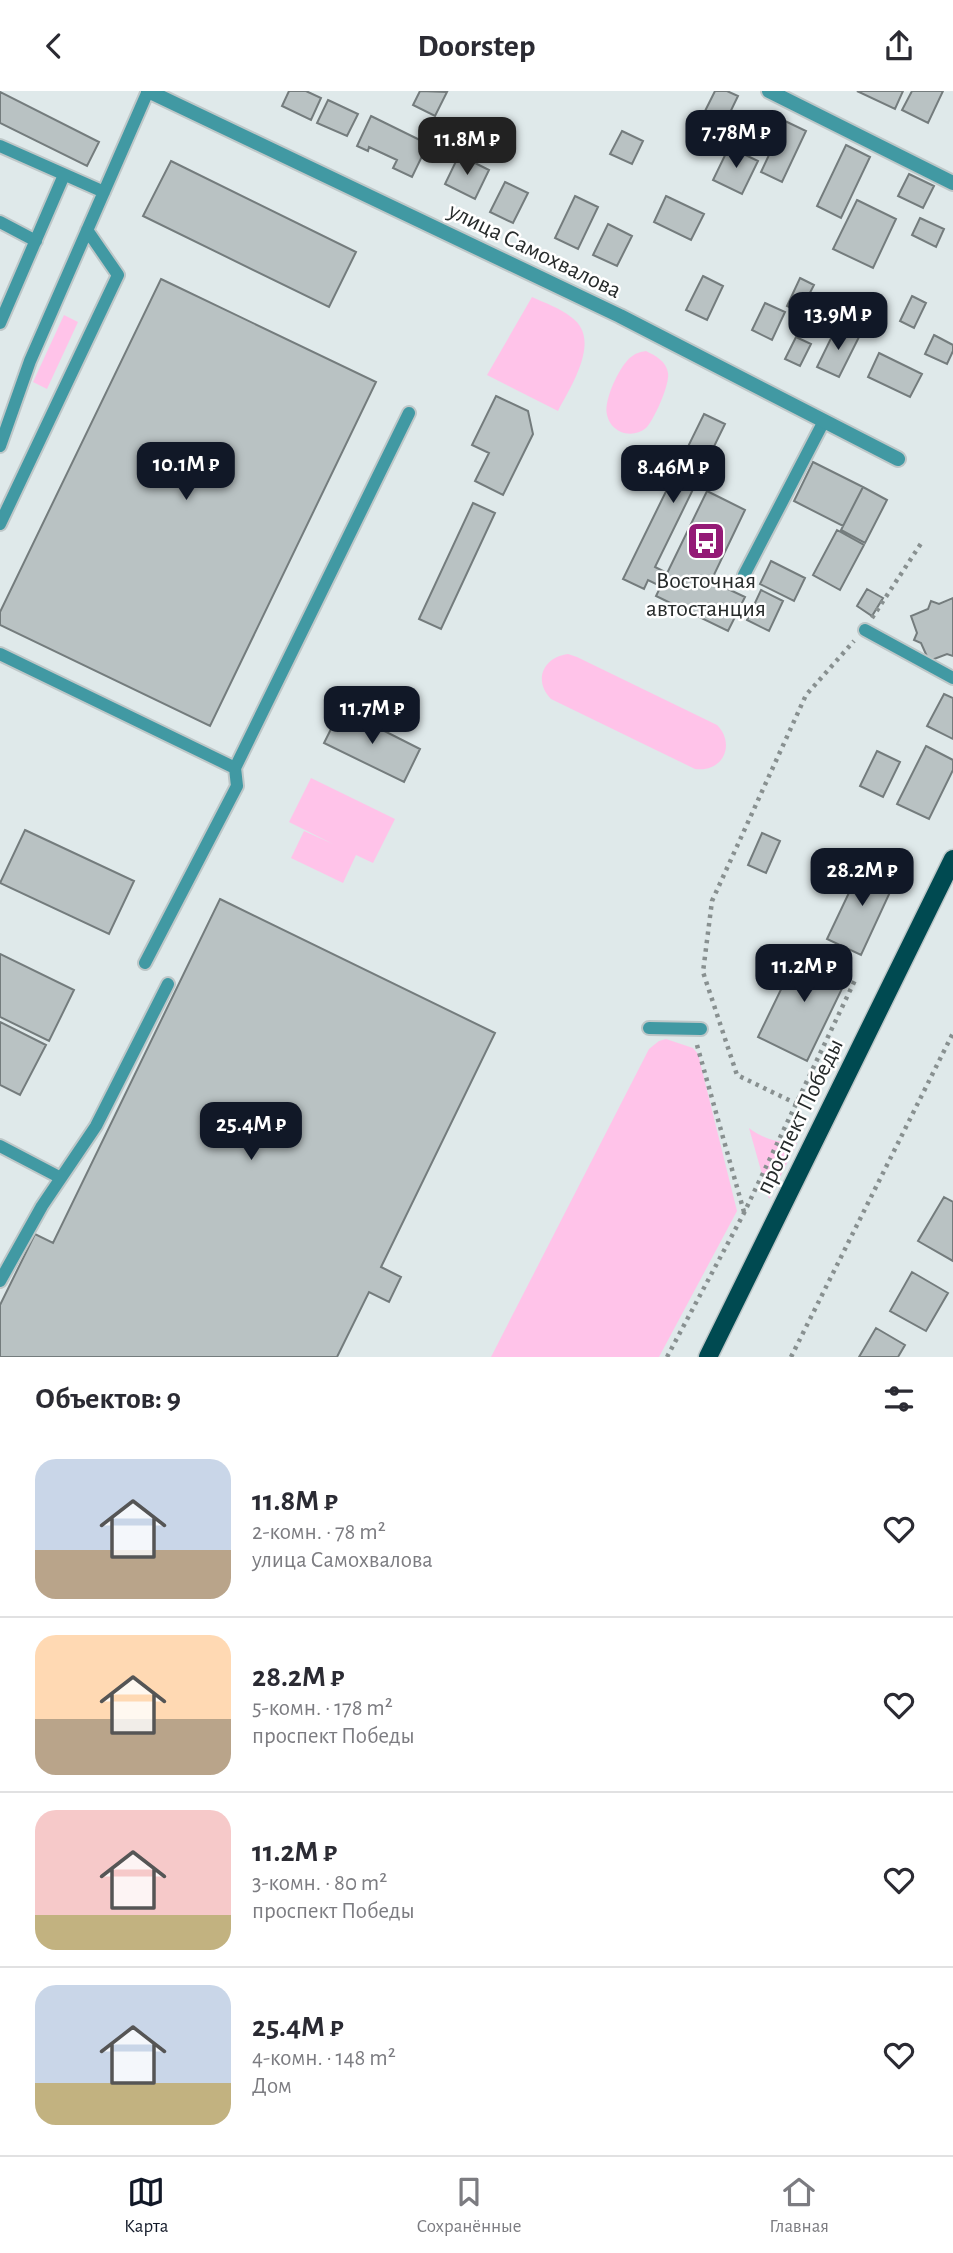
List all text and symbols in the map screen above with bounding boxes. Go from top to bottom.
icon: back [35,27,73,65]
icon: share [880,27,918,65]
text: Doorstep [418,30,535,62]
pin: 7.78M ₽ [671,111,801,170]
pin: 11.8M ₽ [402,118,532,177]
text: 7.78M ₽ [701,121,771,144]
text: 11.8M ₽ [434,128,500,151]
street label: улица Самохвалова [444,198,625,303]
pin: 13.9M ₽ [773,293,903,352]
text: 13.9M ₽ [804,303,872,326]
pin: 10.1M ₽ [121,443,251,502]
pin: 8.46M ₽ [608,445,738,505]
text: 10.1M ₽ [153,453,219,476]
text: 8.46M ₽ [637,456,709,479]
bus stop icon: Восточная автостанция [685,520,727,562]
place label: Восточная автостанция [646,569,766,621]
pin: 11.7M ₽ [307,687,437,746]
text: 11.7M ₽ [340,697,404,720]
pin: 28.2M ₽ [797,849,927,908]
text: 28.2M ₽ [827,859,897,882]
pin: 11.2M ₽ [739,944,869,1004]
text: 11.2M ₽ [771,955,837,978]
street label: проспект Победы [752,1035,848,1198]
pin: 25.4M ₽ [186,1103,316,1162]
text: 25.4M ₽ [216,1113,286,1136]
icon: filters [880,1380,918,1418]
text: Объектов: 9 [35,1384,181,1414]
text: 11.8M ₽ [252,1486,338,1516]
icon: home [91,1487,175,1571]
icon: heart [880,1510,918,1548]
text: 2-комн. · 78 m² [252,1521,386,1544]
text: улица Самохвалова [252,1549,433,1572]
text: 28.2M ₽ [252,1662,344,1692]
icon: home [91,1663,175,1747]
icon: heart [880,1686,918,1724]
text: 5-комн. · 178 m² [252,1697,393,1720]
text: проспект Победы [252,1725,415,1748]
text: 11.2M ₽ [252,1837,337,1867]
icon: home [91,1838,175,1922]
icon: heart [880,1861,918,1899]
text: 3-комн. · 80 m² [252,1872,387,1895]
text: проспект Победы [252,1900,415,1923]
text: 25.4M ₽ [252,2012,344,2042]
icon: home [91,2013,175,2097]
icon: heart [880,2036,918,2074]
text: 4-комн. · 148 m² [252,2047,396,2070]
text: Дом [252,2075,292,2098]
tab: Карта [124,2173,169,2238]
tab: Сохранённые [416,2173,521,2238]
tab: Главная [769,2173,829,2238]

